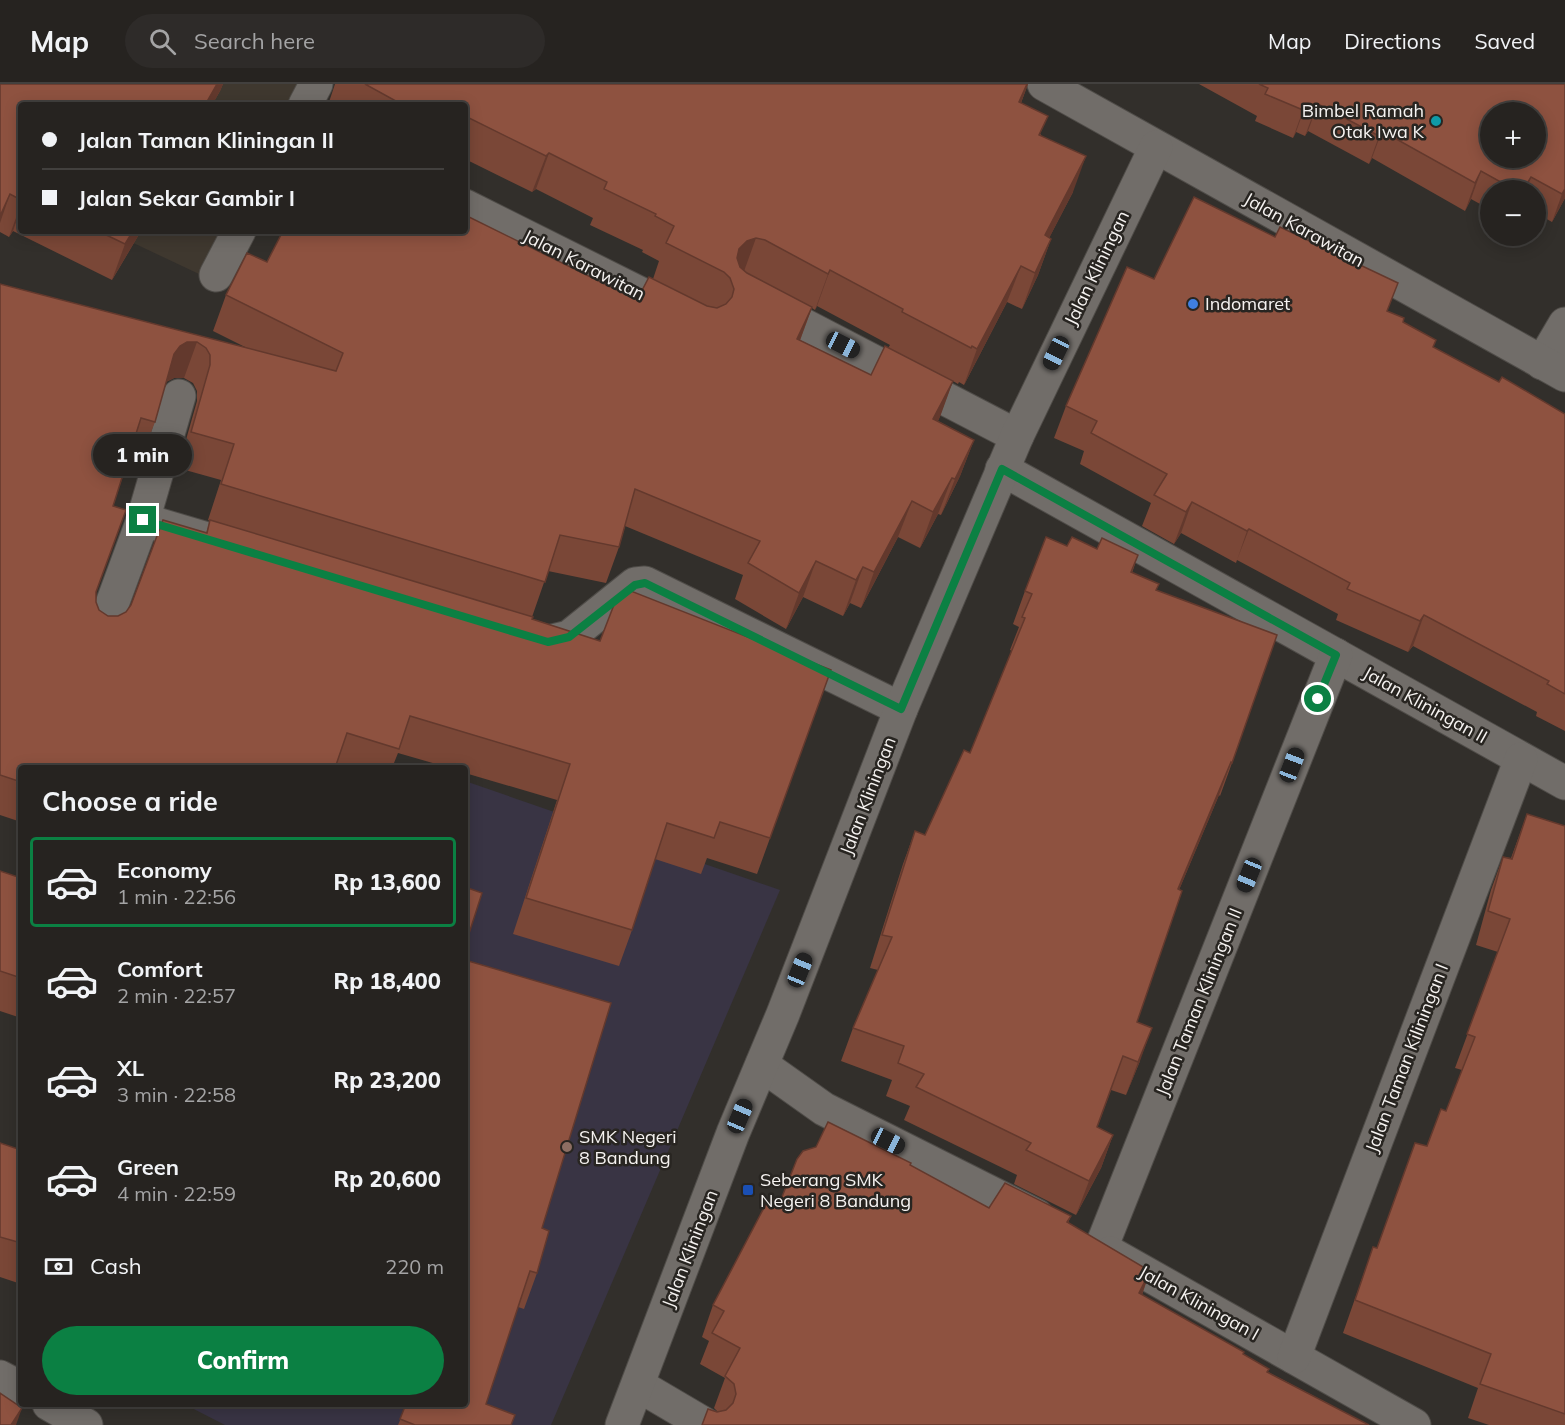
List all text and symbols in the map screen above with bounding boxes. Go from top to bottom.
search box [125,14,545,68]
text: Map [30,24,89,59]
icon: search [146,25,179,58]
text: Search here [194,27,315,55]
text: Map [1268,28,1311,54]
text: Directions [1344,28,1441,54]
text: Saved [1474,28,1535,54]
place label: Bimbel Ramah Otak Iwa K [1302,99,1425,143]
map controls [1480,102,1546,246]
button: + [1480,102,1546,168]
marker: Bimbel Ramah Otak Iwa K [1429,114,1443,128]
text: Jalan Taman Kliningan II [78,126,334,154]
button: − [1480,180,1546,246]
text: Jalan Sekar Gambir I [78,184,295,212]
street label: Jalan Karawitan [1240,187,1368,272]
street label: Jalan Kliningan [1059,207,1134,329]
street label: Jalan Karawitan [519,224,649,305]
place label: Indomaret [1205,292,1290,315]
marker: Indomaret [1186,297,1200,311]
car [823,329,863,361]
car [1040,333,1072,373]
callout: 1 min [94,433,192,475]
text: 1 min [116,442,169,467]
route end [129,506,156,533]
street label: Jalan Kliningan II [1359,661,1491,748]
route start [1304,685,1331,712]
street label: Jalan Kliningan [834,734,901,858]
car [1277,745,1307,785]
text: Choose a ride [42,784,218,818]
icon: car [45,855,99,909]
car [1234,855,1264,895]
text: Economy [117,856,212,884]
text: Rp 13,600 [334,868,441,896]
text: 1 min · 22:56 [117,884,236,909]
street label: Jalan Taman Kliningan II [1150,904,1247,1099]
car [785,950,815,990]
icon: car [45,954,99,1008]
text: Comfort [117,955,203,983]
street label: Jalan Taman Kiliningan I [1360,960,1453,1155]
text: Rp 18,400 [334,967,441,995]
text: 2 min · 22:57 [117,983,236,1008]
icon: car [45,1053,99,1107]
text: XL [117,1054,144,1082]
text: Rp 23,200 [334,1066,441,1094]
text: 3 min · 22:58 [117,1082,236,1107]
car [725,1096,755,1136]
place label: SMK Negeri 8 Bandung [579,1125,676,1169]
car [868,1125,908,1157]
marker: SMK Negeri 8 Bandung [560,1140,574,1154]
icon: car [45,1152,99,1206]
text: Green [117,1153,179,1181]
text: Rp 20,600 [334,1165,441,1193]
place label: Seberang SMK Negeri 8 Bandung [760,1168,911,1212]
text: 4 min · 22:59 [117,1181,236,1206]
marker: Seberang SMK Negeri 8 Bandung [741,1183,755,1197]
street label: Jalan Kliningan [656,1187,723,1311]
icon: cash [42,1250,75,1283]
text: Cash [90,1252,142,1280]
text: 220 m [385,1254,444,1279]
street label: Jalan Kliningan I [1135,1260,1263,1345]
button: Confirm [42,1326,444,1395]

